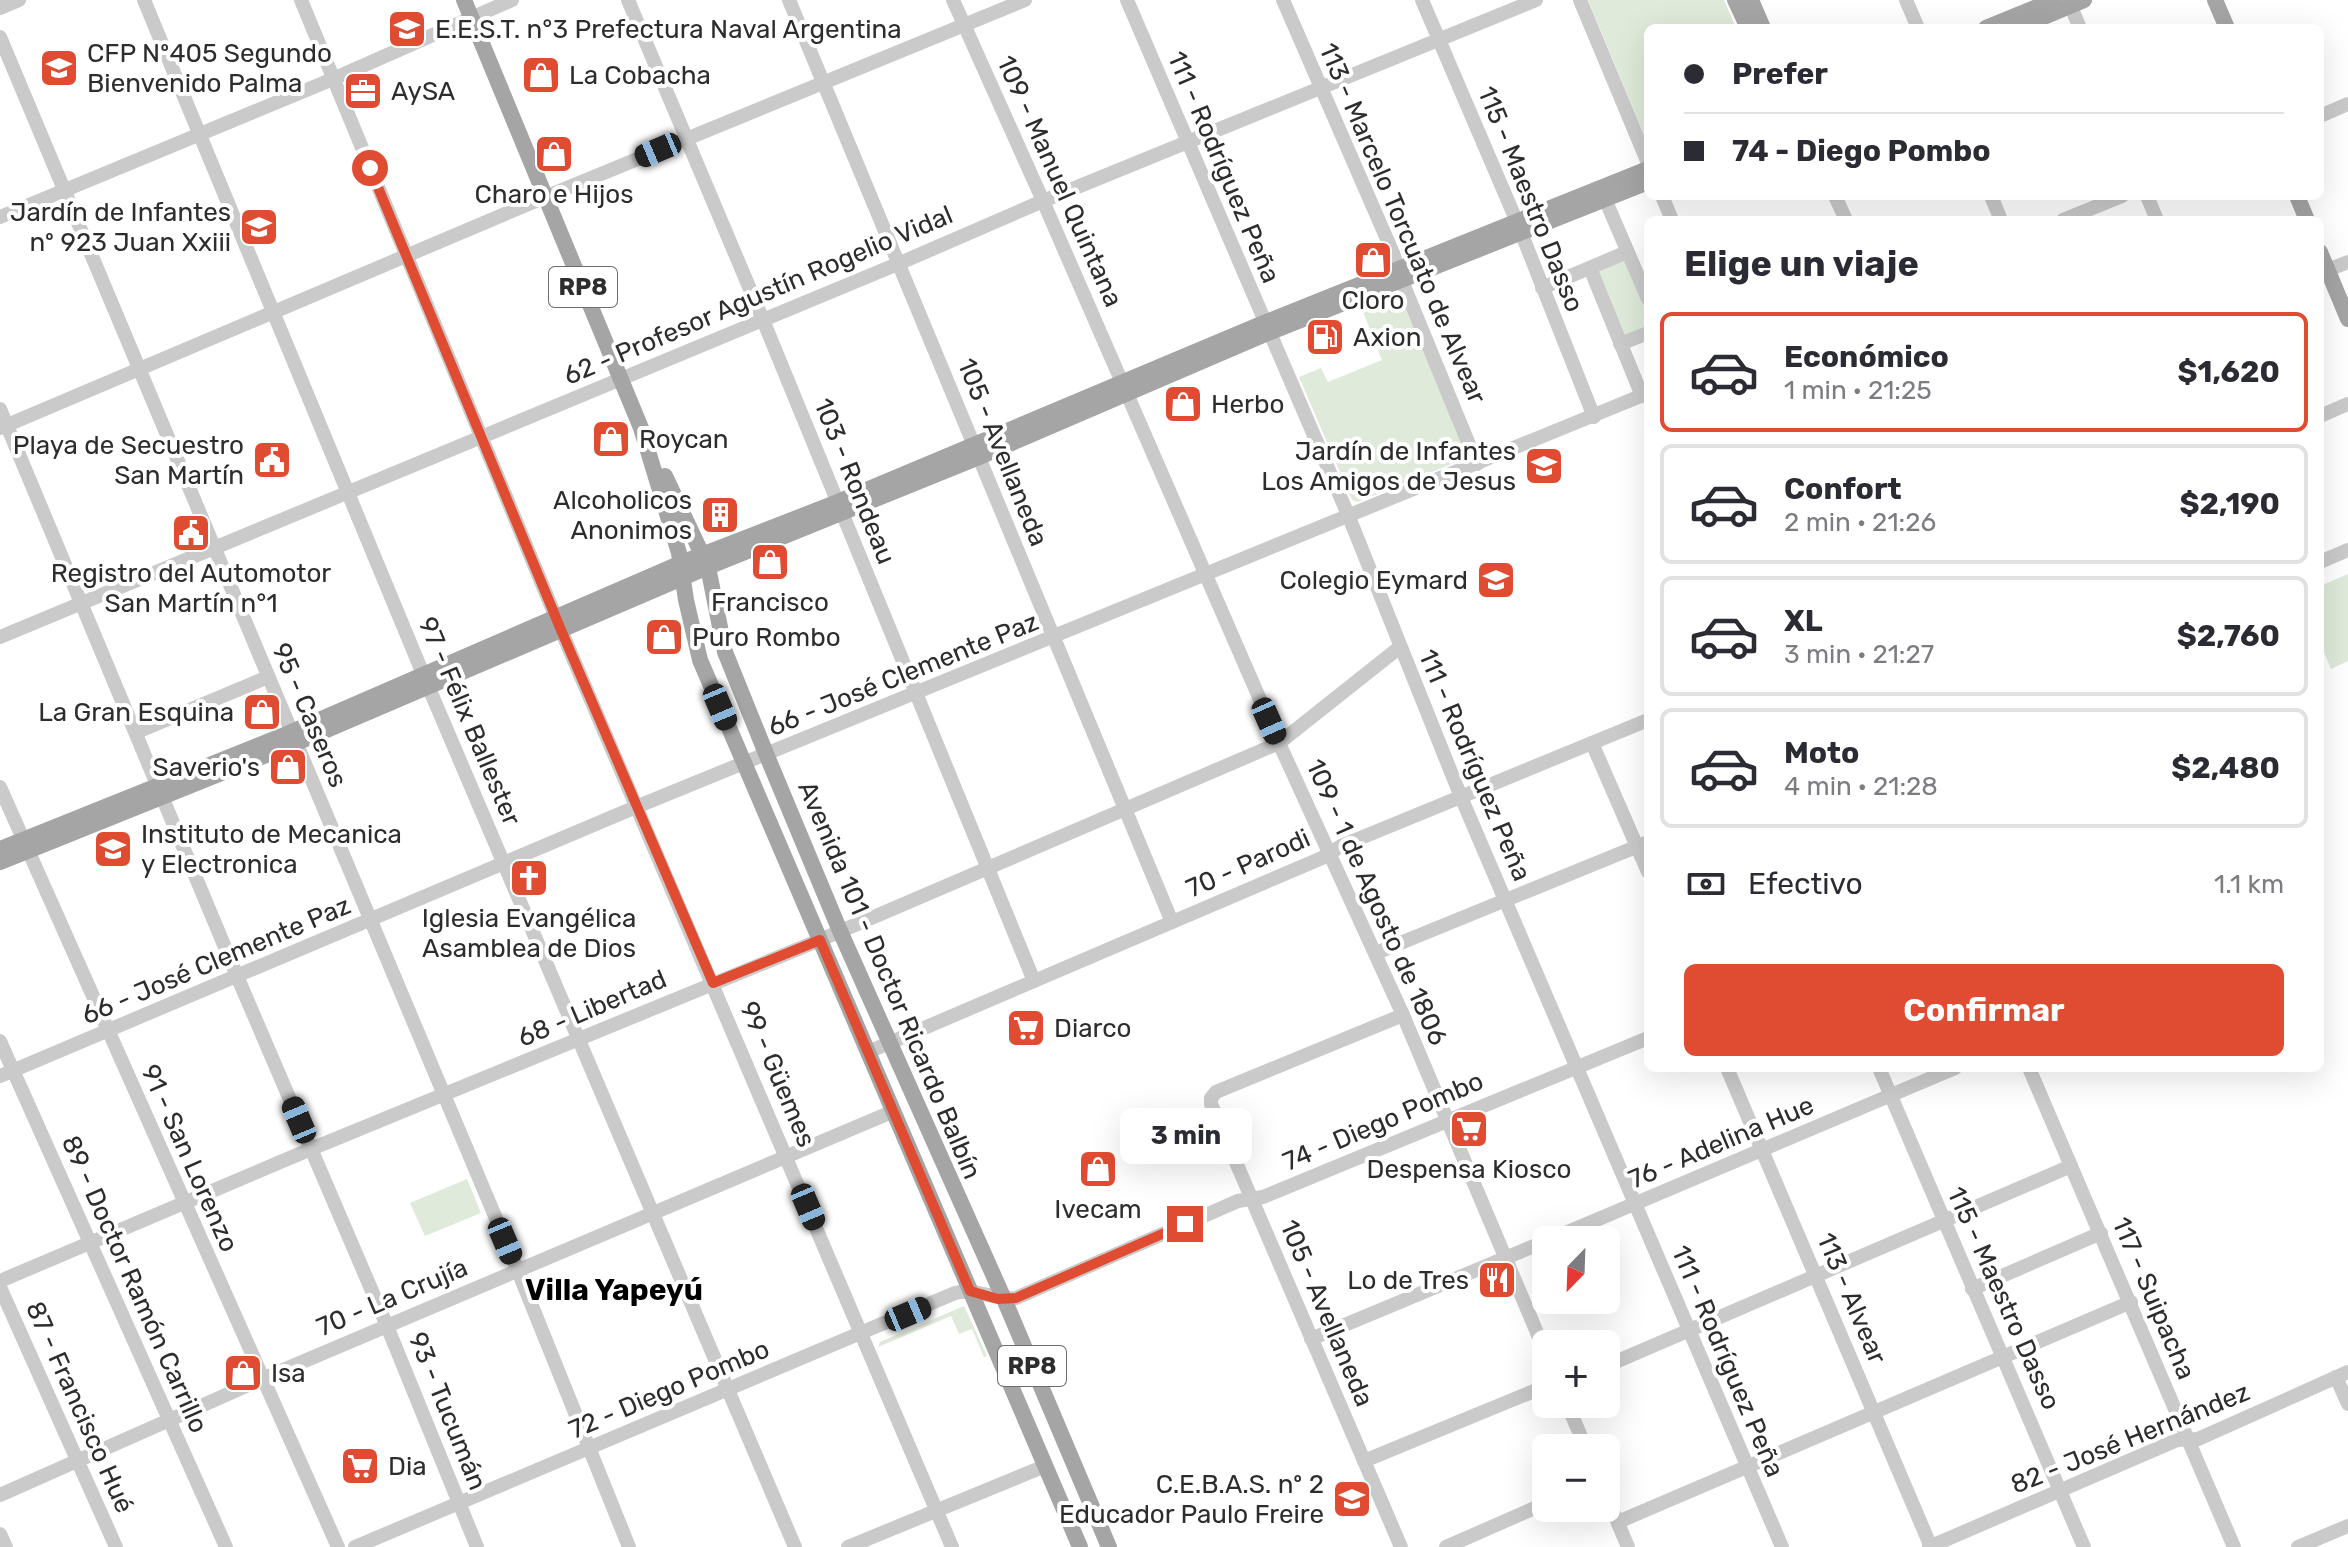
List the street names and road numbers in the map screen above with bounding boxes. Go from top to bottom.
street label: 113 - Marcelo Torcuato de Alvear [1312,38,1493,408]
street label: 111 - Rodríguez Peña [1161,47,1286,288]
street label: 109 - Manuel Quintana [990,51,1129,312]
street label: 115 - Maestro Dasso [1471,82,1590,317]
street label: 62 - Profesor Agustín Rogelio Vidal [559,199,957,392]
road number: RP8 [549,267,617,307]
street label: 105 - Avellaneda [951,354,1054,551]
street label: 103 - Rondeau [807,394,902,569]
street label: 66 - José Clemente Paz [763,606,1043,743]
street label: 97 - Félix Ballester [412,612,527,830]
street label: 95 - Caseros [265,638,354,792]
street label: 111 - Rodríguez Peña [1412,645,1537,886]
street label: 109 - 1 de Agosto de 1806 [1299,754,1454,1050]
street label: Avenida 101 - Doctor Ricardo Balbín [791,777,988,1184]
street label: 70 - Parodi [1181,822,1315,905]
street label: 66 - José Clemente Paz [77,890,355,1031]
street label: 68 - Libertad [513,963,671,1054]
street label: 99 - Güemes [733,997,822,1152]
street label: 91 - San Lorenzo [134,1060,245,1257]
street label: 74 - Diego Pombo [1278,1065,1488,1178]
street label: 76 - Adelina Hue [1624,1090,1818,1195]
street label: 89 - Doctor Ramón Carrillo [55,1131,214,1438]
street label: 115 - Maestro Dasso [1940,1182,2067,1414]
street label: 117 - Suipacha [2105,1212,2202,1384]
street label: 105 - Avellaneda [1273,1215,1380,1411]
street label: 113 - Alvear [1810,1228,1893,1368]
street label: 111 - Rodríguez Peña [1665,1241,1790,1482]
street label: 70 - La Crujía [312,1252,472,1343]
street label: 87 - Francisco Hué [19,1297,140,1518]
street label: 93 - Tucumán [402,1328,493,1495]
street label: 72 - Diego Pombo [564,1333,774,1446]
road number: RP8 [998,1346,1066,1386]
street label: 82 - José Hernández [2006,1376,2254,1501]

